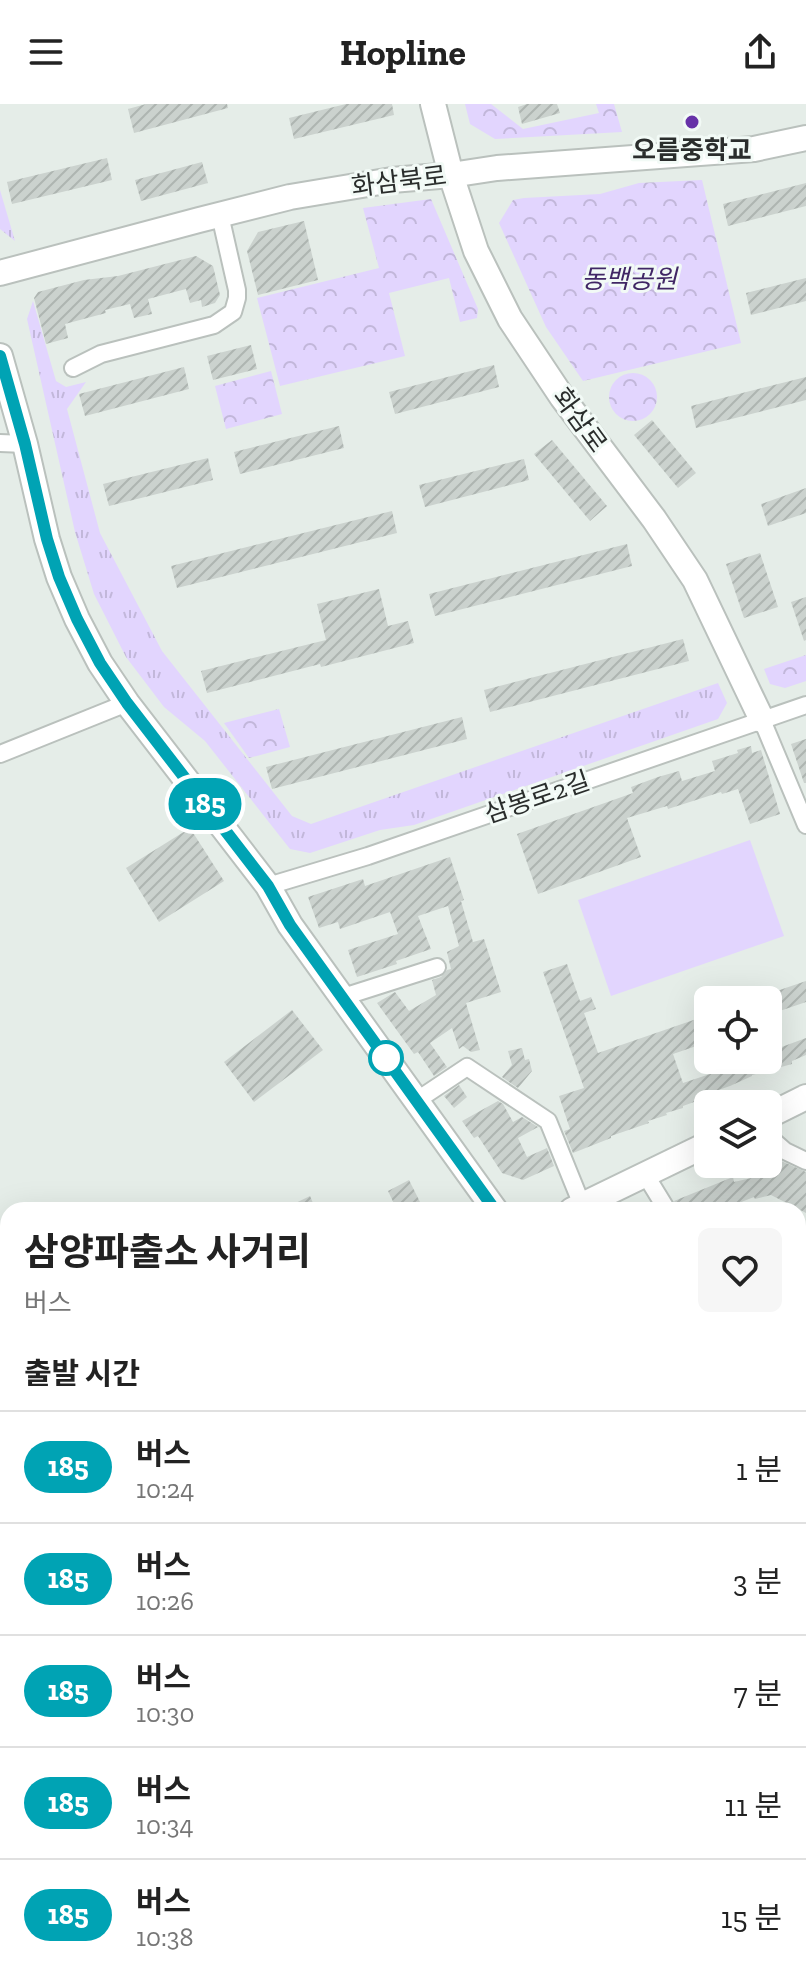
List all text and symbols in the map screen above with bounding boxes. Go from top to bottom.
icon: menu [24,30,68,74]
icon: share [738,30,782,74]
text: Hopline [340,31,466,74]
marker: 오름중학교 [683,113,701,131]
place label: 오름중학교 [632,134,752,166]
street label: 화삼북로 [350,159,448,203]
park label: 동백공원 [581,263,679,295]
street label: 화삼로 [546,382,614,458]
street label: 삼봉로2길 [480,764,594,830]
line badge: 185 [159,778,251,830]
text: 185 [184,787,226,820]
map controls [694,986,782,1178]
button: locate [694,986,782,1074]
unlabelled marker [369,1041,403,1075]
button: layers [694,1090,782,1178]
button: heart [698,1228,782,1312]
text: 삼양파출소 사거리 [24,1229,311,1275]
text: 버스 [24,1287,72,1319]
text: 출발 시간 [24,1356,140,1392]
text: 버스 [136,1436,191,1472]
text: 185 [47,1450,89,1483]
text: 1 분 [736,1452,782,1488]
text: 10:24 [136,1473,194,1505]
text: 버스 [136,1548,191,1584]
text: 185 [47,1562,89,1595]
text: 3 분 [733,1564,782,1600]
text: 10:26 [136,1585,194,1617]
text: 버스 [136,1660,191,1696]
text: 185 [47,1674,89,1707]
text: 7 분 [733,1676,782,1712]
text: 10:30 [136,1697,195,1729]
text: 버스 [136,1772,191,1808]
text: 185 [47,1786,89,1819]
text: 11 분 [724,1788,782,1824]
text: 10:34 [136,1809,194,1841]
text: 버스 [136,1884,191,1920]
text: 185 [47,1898,89,1931]
text: 15 분 [721,1900,782,1936]
text: 10:38 [136,1921,194,1953]

